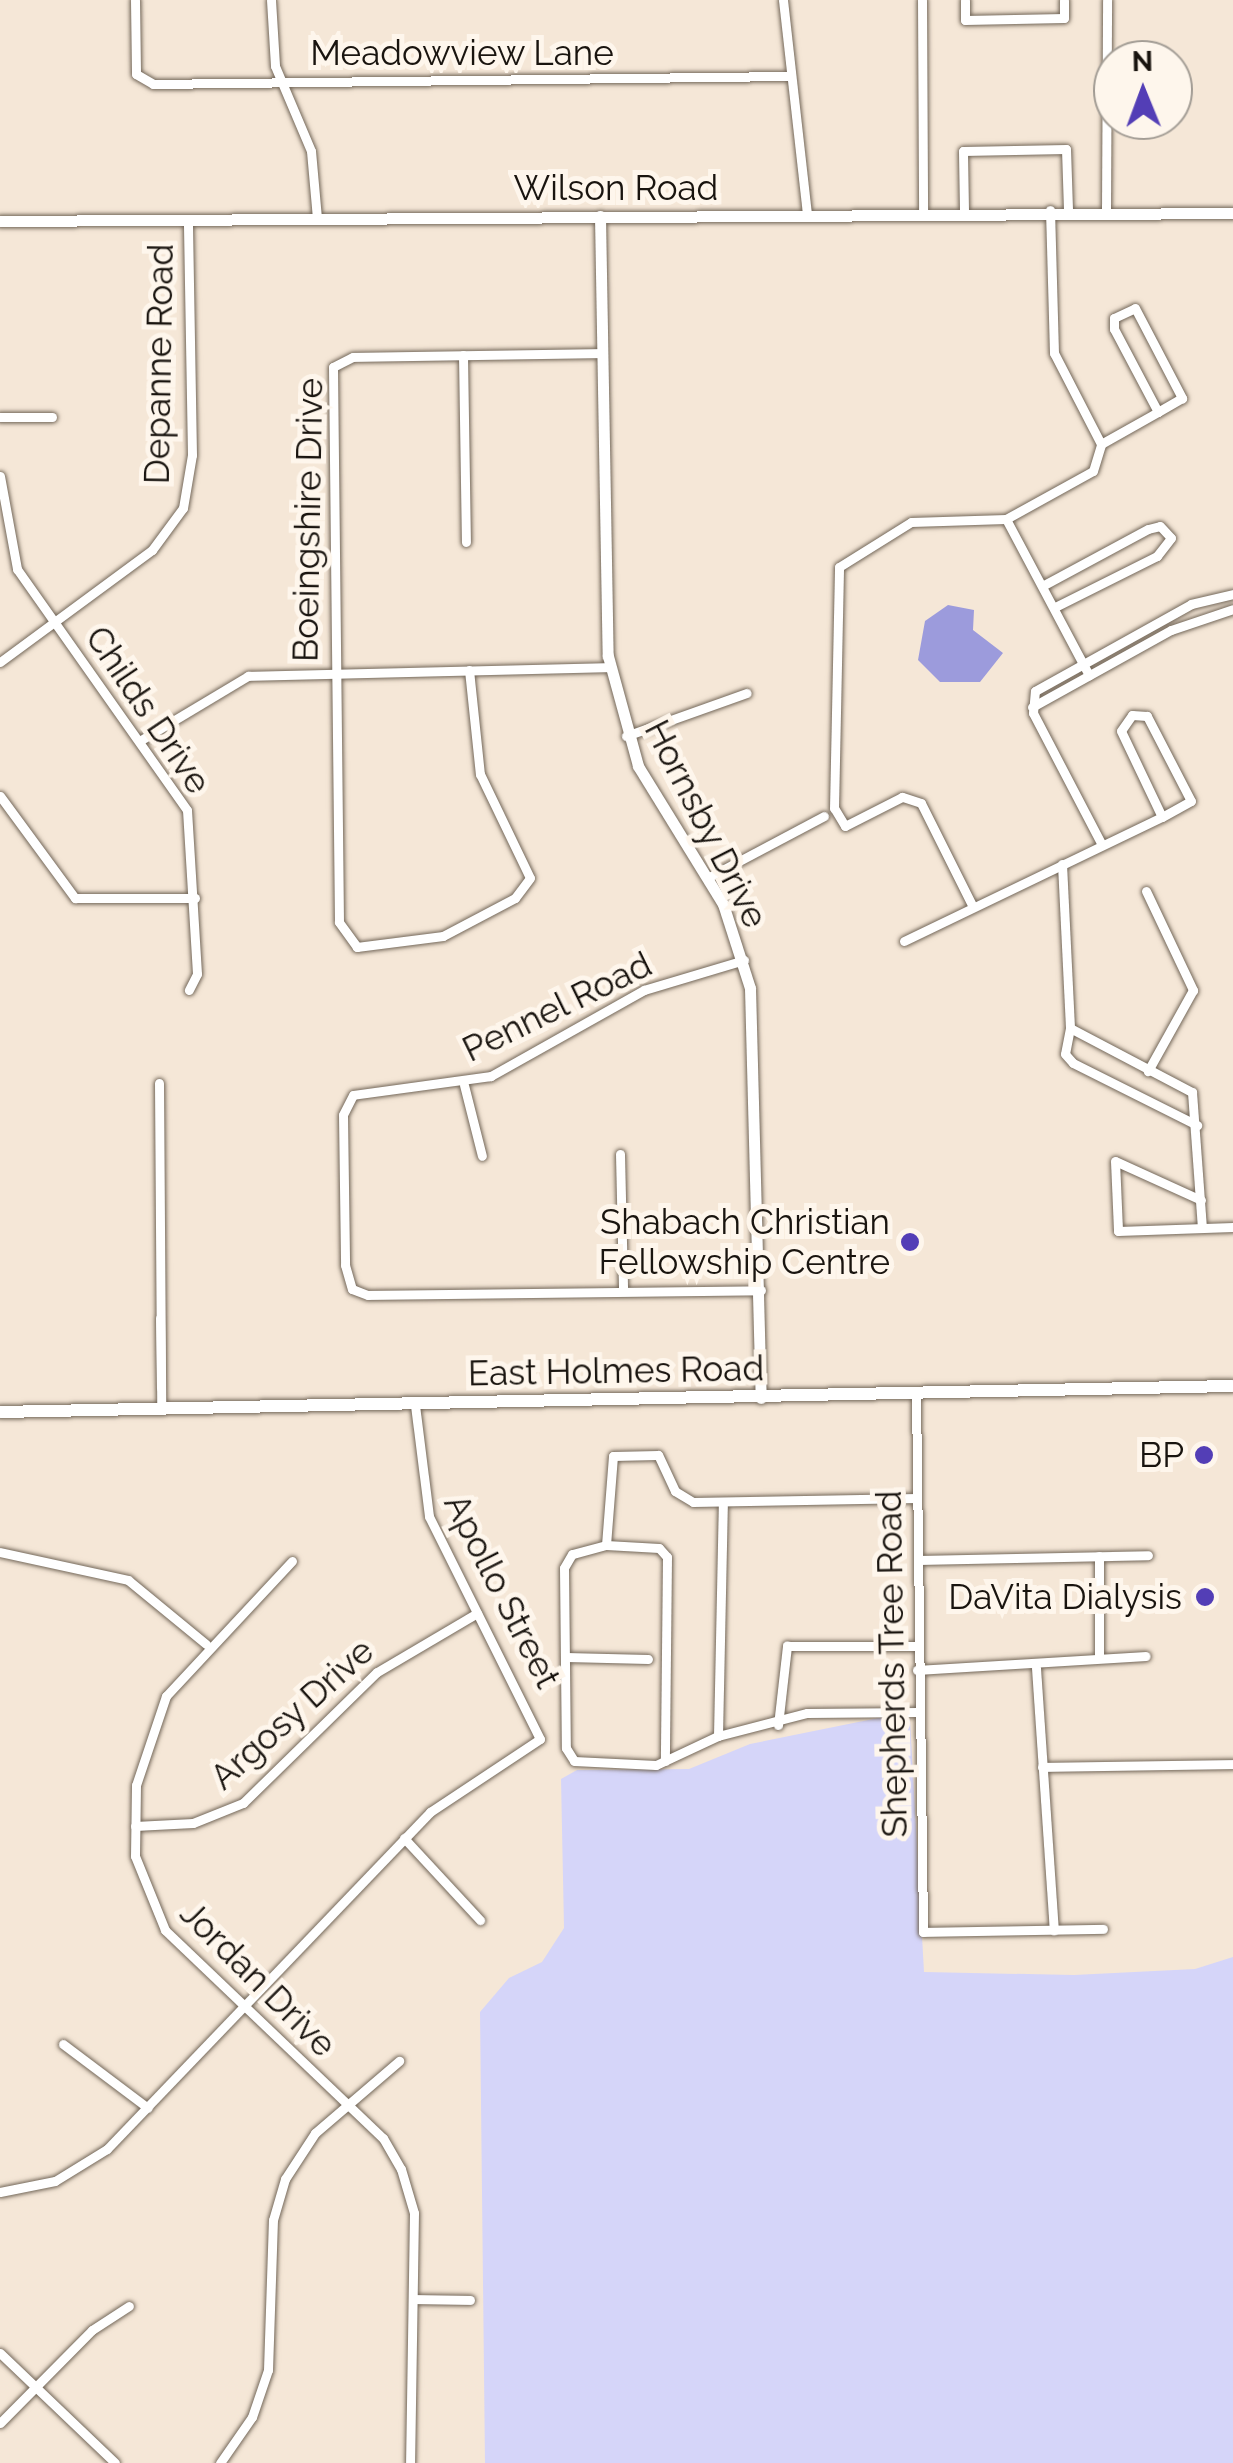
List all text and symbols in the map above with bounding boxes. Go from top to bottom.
street label: Meadowview Lane [310,32,614,74]
north arrow [1093,40,1193,140]
text: N [1132,45,1153,78]
street label: Wilson Road [514,167,718,209]
street label: Depanne Road [136,243,182,485]
street label: Boeingshire Drive [285,378,331,662]
street label: Childs Drive [77,618,219,802]
street label: Hornsby Drive [635,713,777,935]
street label: Pennel Road [455,943,659,1071]
place label: Shabach Christian Fellowship Centre [599,1201,890,1283]
marker: Shabach Christian Fellowship Centre [899,1231,921,1253]
street label: East Holmes Road [468,1347,764,1395]
place label: BP [1139,1434,1184,1476]
marker: BP [1193,1444,1215,1466]
street label: Apollo Street [435,1487,569,1695]
street label: Shepherds Tree Road [868,1490,916,1838]
place label: DaVita Dialysis [948,1576,1182,1618]
marker: DaVita Dialysis [1192,1584,1218,1610]
street label: Argosy Drive [201,1630,383,1798]
street label: Jordan Drive [171,1892,345,2066]

